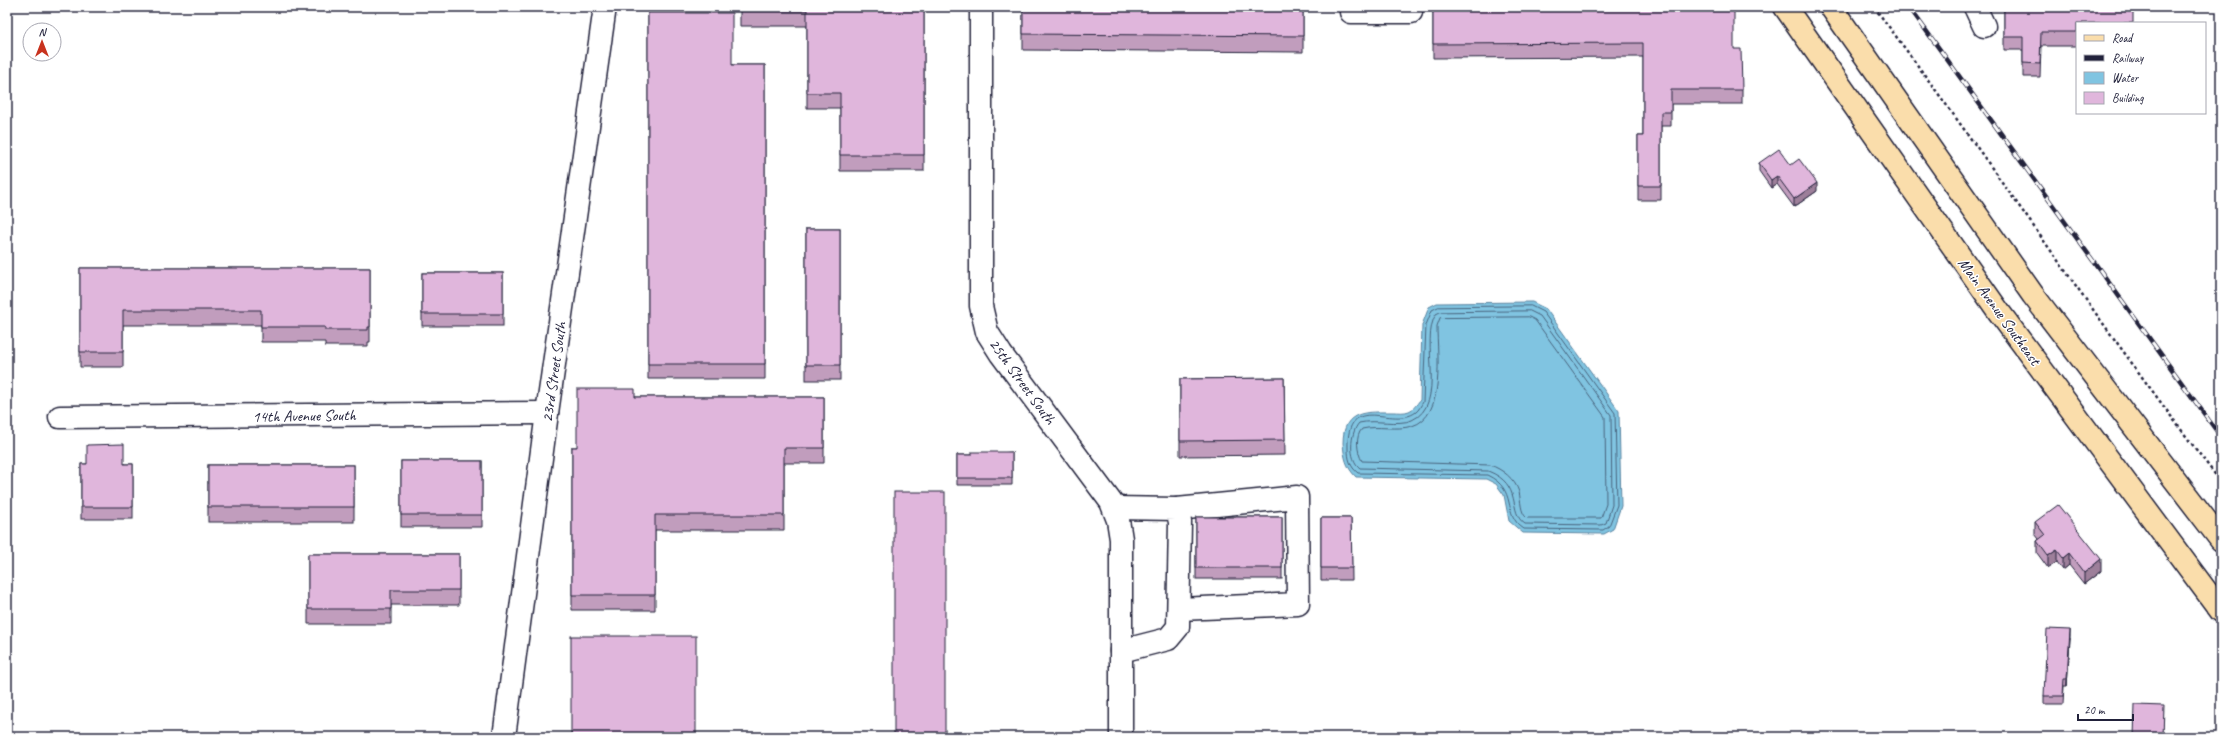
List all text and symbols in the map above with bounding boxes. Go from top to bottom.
north arrow [22,22,62,62]
legend [2076,22,2206,114]
text: N [39,25,48,39]
text: Road [2112,30,2134,46]
text: Railway [2112,50,2144,66]
text: Water [2112,70,2140,86]
text: Building [2112,90,2144,106]
street label: Main Avenue Southeast [1954,254,2046,371]
street label: 23rd Street South [537,319,571,423]
street label: 25th Street South [984,335,1061,430]
street label: 14th Avenue South [252,405,357,427]
scale bar [2078,696,2133,722]
text: 20 m [2084,702,2106,718]

